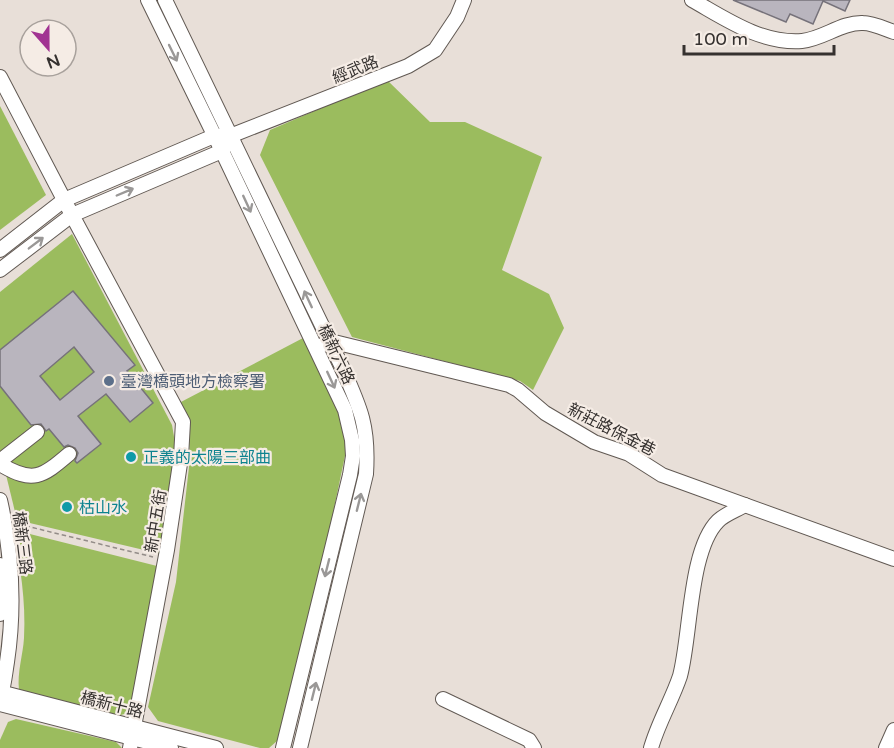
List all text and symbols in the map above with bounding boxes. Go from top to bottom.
north arrow [18,18,78,78]
scale bar [684,18,834,56]
text: 100 m [693,28,748,50]
one-way arrow [168,43,180,61]
text: N [43,49,63,73]
street label: 經武路 [329,52,381,88]
one-way arrow [116,186,134,197]
one-way arrow [242,194,254,212]
one-way arrow [27,237,43,249]
one-way arrow [302,290,314,308]
street label: 橋新六路 [314,321,359,388]
one-way arrow [325,370,337,388]
place label: 臺灣橋頭地方檢察署 [121,372,265,392]
marker: 臺灣橋頭地方檢察署 [102,374,116,388]
street label: 新莊路保金巷 [564,399,659,461]
place label: 正義的太陽三部曲 [143,448,271,468]
marker: 正義的太陽三部曲 [124,450,138,464]
street label: 新中五街 [141,488,171,554]
one-way arrow [354,492,366,511]
place label: 枯山水 [79,498,127,518]
marker: 枯山水 [60,500,74,514]
street label: 橋新三路 [8,510,36,576]
one-way arrow [321,558,333,577]
one-way arrow [308,682,320,701]
street label: 橋新十路 [78,688,145,722]

